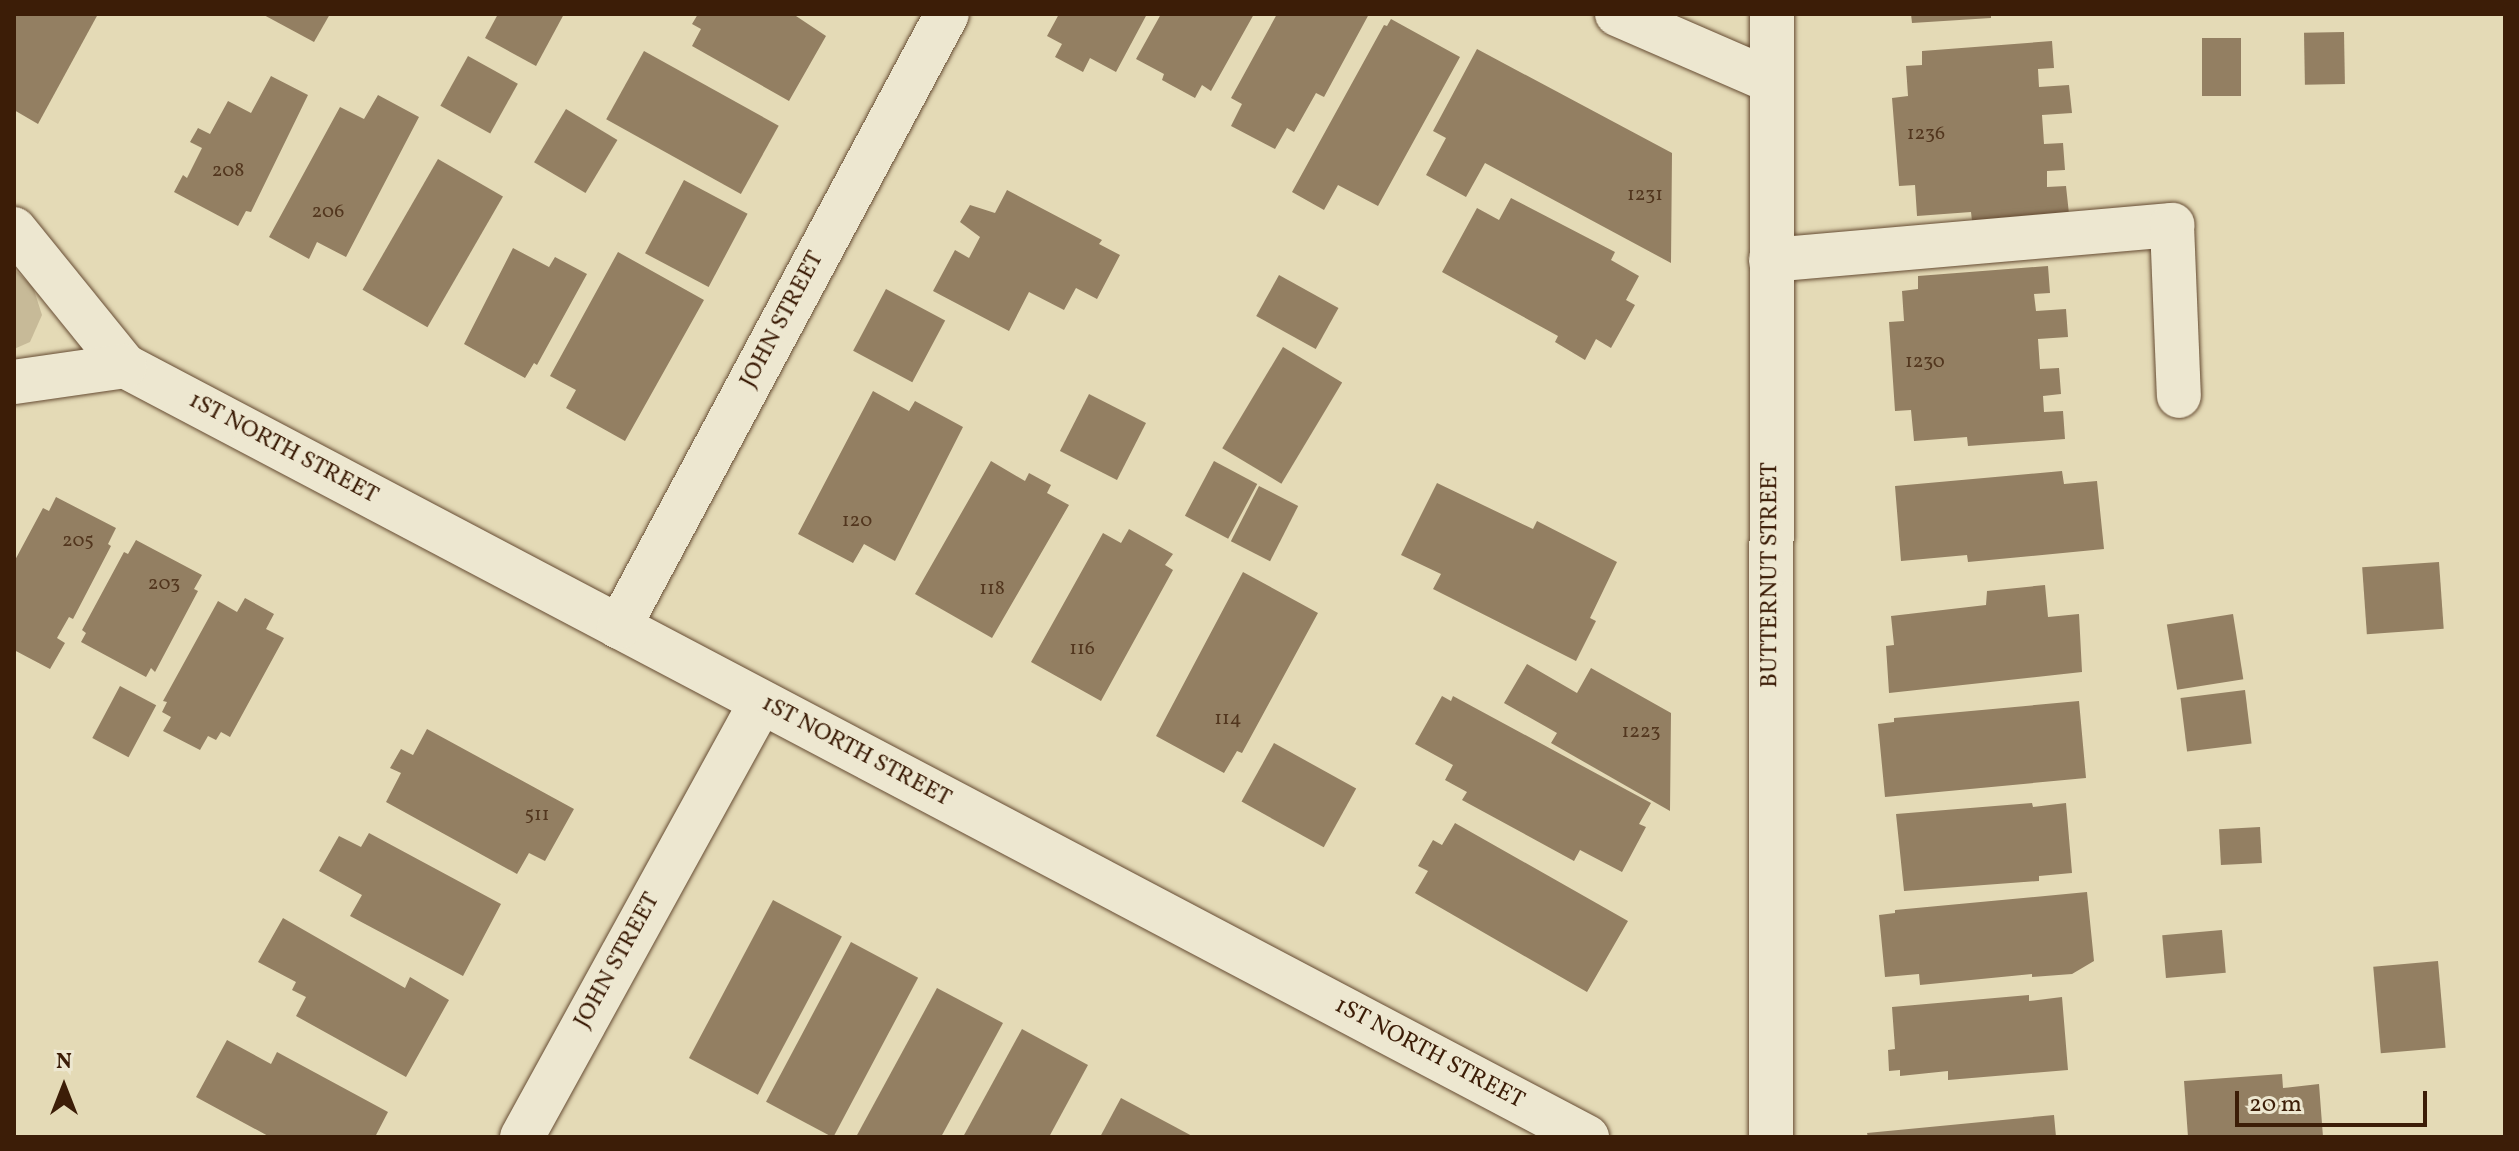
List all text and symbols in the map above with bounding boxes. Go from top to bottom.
house number: 1236 [1907,122,1945,146]
house number: 208 [212,159,244,183]
house number: 1231 [1627,183,1663,207]
house number: 206 [312,200,344,224]
street label: JOHN STREET [735,247,831,393]
house number: 1230 [1905,350,1945,374]
street label: 1ST NORTH STREET [183,387,383,511]
street label: BUTTERNUT STREET [1757,462,1785,688]
house number: 120 [842,509,872,533]
house number: 205 [62,529,94,553]
house number: 203 [148,572,180,596]
house number: 118 [979,577,1005,601]
house number: 116 [1069,637,1095,661]
street label: 1ST NORTH STREET [756,690,956,814]
house number: 114 [1214,707,1242,731]
house number: 1223 [1622,720,1660,744]
house number: 511 [524,803,550,827]
street label: JOHN STREET [569,888,667,1034]
street label: 1ST NORTH STREET [1329,992,1529,1116]
north arrow [24,1047,104,1127]
text: N [56,1047,72,1078]
scale bar [2239,1075,2431,1125]
text: 20 m [2249,1088,2302,1122]

